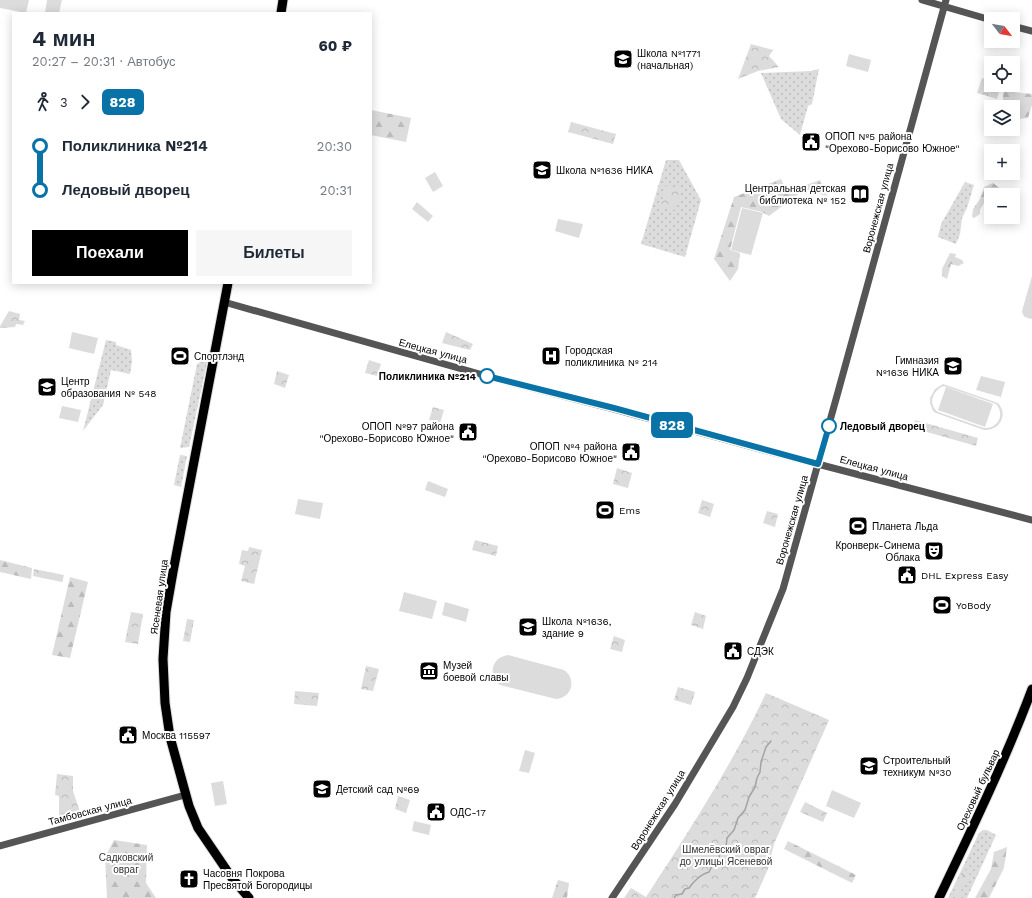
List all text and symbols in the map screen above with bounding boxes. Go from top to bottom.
north arrow [984,12,1020,48]
map controls [984,12,1020,224]
text: 4 мин [32,26,96,51]
text: 60 ₽ [318,37,352,55]
school or university icon: Школа №1771 (начальная) [612,48,634,70]
place label: Школа №1771 (начальная) [637,48,701,71]
text: 20:27 – 20:31 · Автобус [32,54,176,69]
button: locate [984,56,1020,92]
icon: walk [32,91,54,113]
icon: forward [74,91,96,113]
text: 828 [110,94,136,110]
text: 3 [60,95,68,110]
button: layers [984,100,1020,136]
public building icon: ОПОП №5 района "Орехово-Борисово Южное" [800,131,822,153]
place label: ОПОП №5 района "Орехово-Борисово Южное" [825,131,960,154]
text: Поликлиника №214 [62,137,208,155]
text: 20:30 [317,139,352,154]
button: + [984,144,1020,180]
school or university icon: Школа №1636 НИКА [531,159,553,181]
street label: Воронежская улица [861,161,895,254]
place label: Школа №1636 НИКА [556,165,653,176]
text: Ледовый дворец [62,181,190,199]
text: 20:31 [320,183,352,198]
place label: Центральная детская библиотека № 152 [745,183,846,206]
library icon: Центральная детская библиотека № 152 [849,183,871,205]
button: − [984,188,1020,224]
button: Поехали [32,230,188,276]
button: Билеты [196,230,352,276]
street label: Елецкая улица [398,337,469,366]
sports icon: Спортлэнд [169,345,191,367]
hospital icon: Городская поликлиника № 214 [540,345,562,367]
place label: Городская поликлиника № 214 [565,345,658,368]
place label: Спортлэнд [194,351,244,362]
place label: Гимназия №1636 НИКА [876,355,939,378]
school or university icon: Гимназия №1636 НИКА [942,355,964,377]
marker: Поликлиника №214 [479,368,495,384]
place label: Поликлиника №214 [379,371,477,382]
school or university icon: Центр образования № 548 [36,376,58,398]
place label: Центр образования № 548 [61,376,156,399]
line badge: 828 [649,412,695,438]
text: 828 [659,417,685,433]
marker: Ледовый дворец [821,418,837,434]
place label: ОПОП №97 района "Орехово-Борисово Южное" [319,421,454,444]
public building icon: ОПОП №97 района "Орехово-Борисово Южное" [457,421,479,443]
place label: Ледовый дворец [840,421,926,432]
place label: ОПОП №4 района "Орехово-Борисово Южное" [482,441,617,464]
public building icon: ОПОП №4 района "Орехово-Борисово Южное" [620,441,642,463]
street label: Елецкая улица [839,454,910,483]
street label: Воронежская улица [774,474,810,566]
sports icon: Ems [594,499,616,521]
place label: Ems [619,505,640,516]
sports icon: Планета Льда [847,515,869,537]
place label: Планета Льда [872,521,938,532]
place label: Кронверк-Синема Облака [835,540,920,563]
theatre icon: Кронверк-Синема Облака [923,540,945,562]
street label: Ясеневая улица [148,558,170,635]
public building icon: DHL Express Easy [896,564,918,586]
place label: DHL Express Easy [921,570,1009,581]
sports icon: YoBody [931,594,953,616]
place label: YoBody [956,600,992,611]
school or university icon: Школа №1636, здание 9 [517,616,539,638]
place label: Школа №1636, здание 9 [542,616,612,639]
public building icon: СДЭК [722,640,744,662]
place label: СДЭК [747,646,774,657]
museum icon: Музей боевой славы [418,660,440,682]
place label: Музей боевой славы [443,660,509,683]
public building icon: Москва 115597 [117,724,139,746]
place label: Москва 115597 [142,730,211,741]
street label: Ореховый бульвар [954,747,1002,832]
school or university icon: Строительный техникум №30 [858,755,880,777]
place label: Строительный техникум №30 [883,755,952,778]
street label: Воронежская улица [629,768,687,852]
school or university icon: Детский сад №69 [311,778,333,800]
place label: Детский сад №69 [336,784,419,795]
street label: Тамбовская улица [47,794,133,827]
public building icon: ОДС-17 [425,801,447,823]
place label: ОДС-17 [450,807,486,818]
park label: Шмелёвский овраг до улицы Ясеневой [680,844,772,867]
park label: Садковский овраг [99,852,153,875]
church icon: Часовня Покрова Пресвятой Богородицы [178,868,200,890]
place label: Часовня Покрова Пресвятой Богородицы [203,868,312,891]

